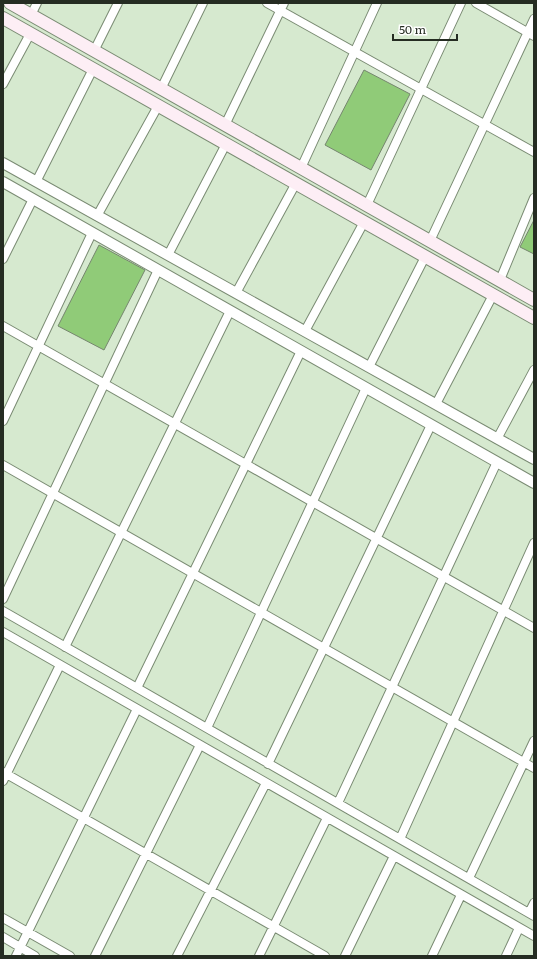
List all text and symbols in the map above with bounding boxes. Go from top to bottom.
scale bar [393,16,457,42]
text: 50 m [399,20,426,38]

